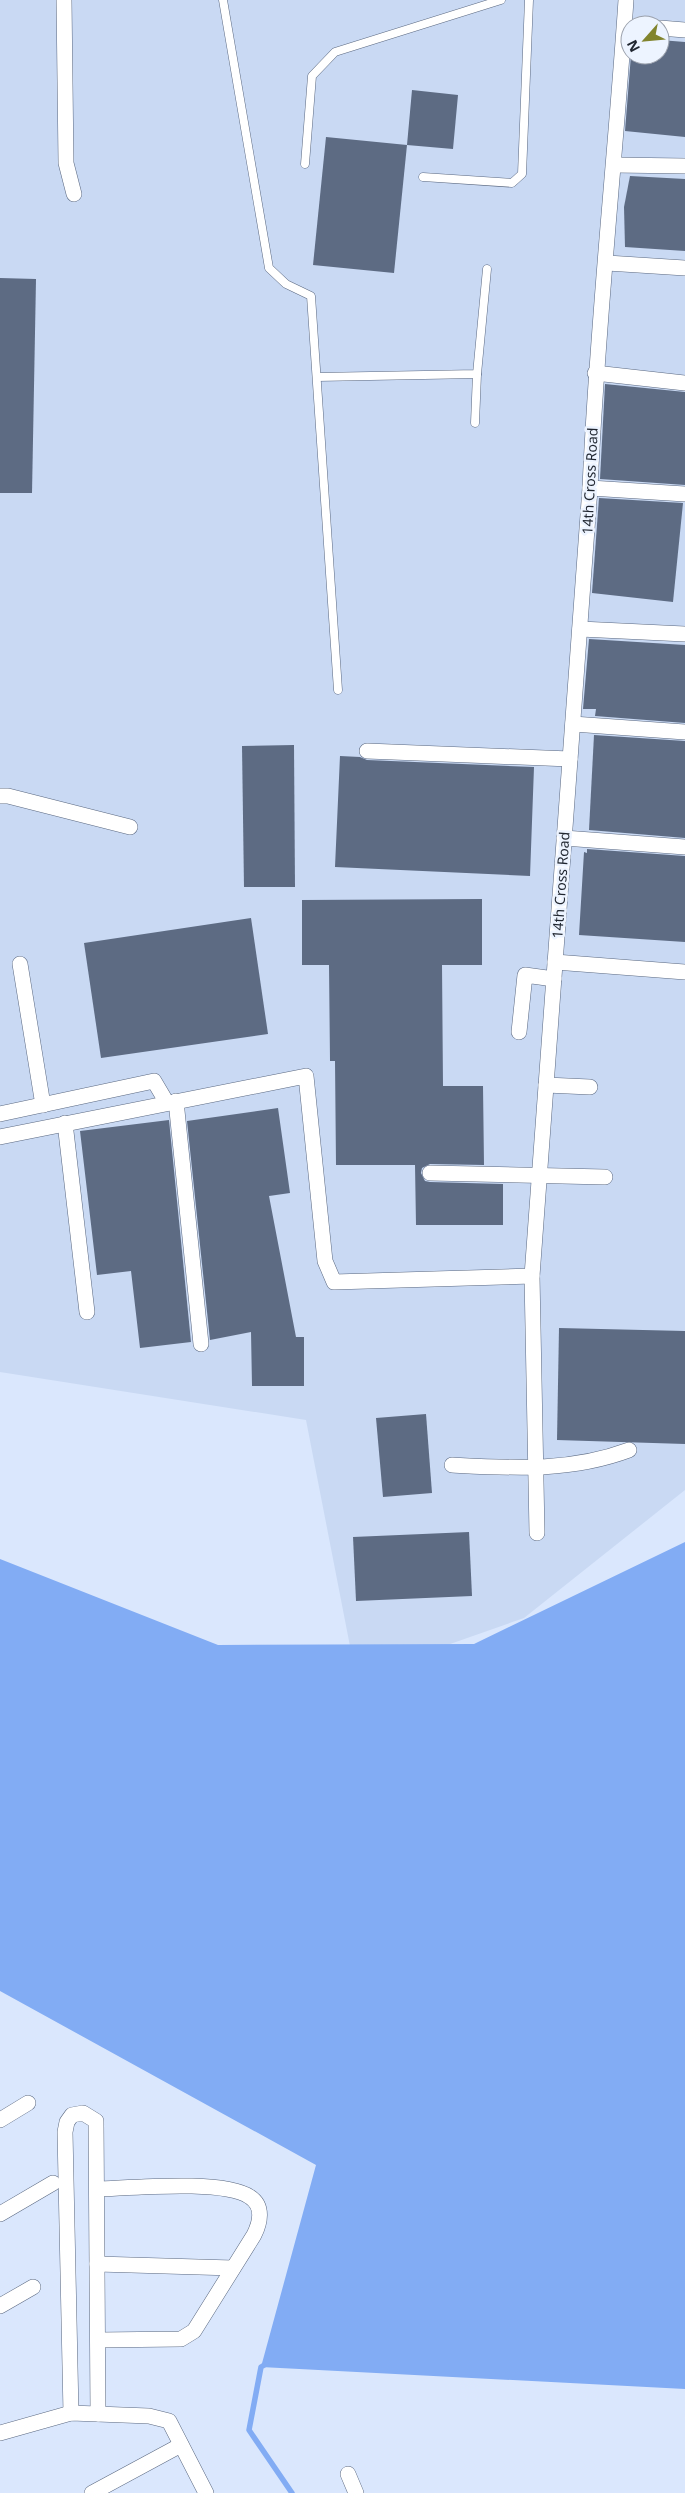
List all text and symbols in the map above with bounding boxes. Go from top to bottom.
north arrow [620,15,670,65]
text: N [622,37,644,56]
street label: 14th Cross Road [577,427,602,535]
street label: 14th Cross Road [547,831,574,939]

